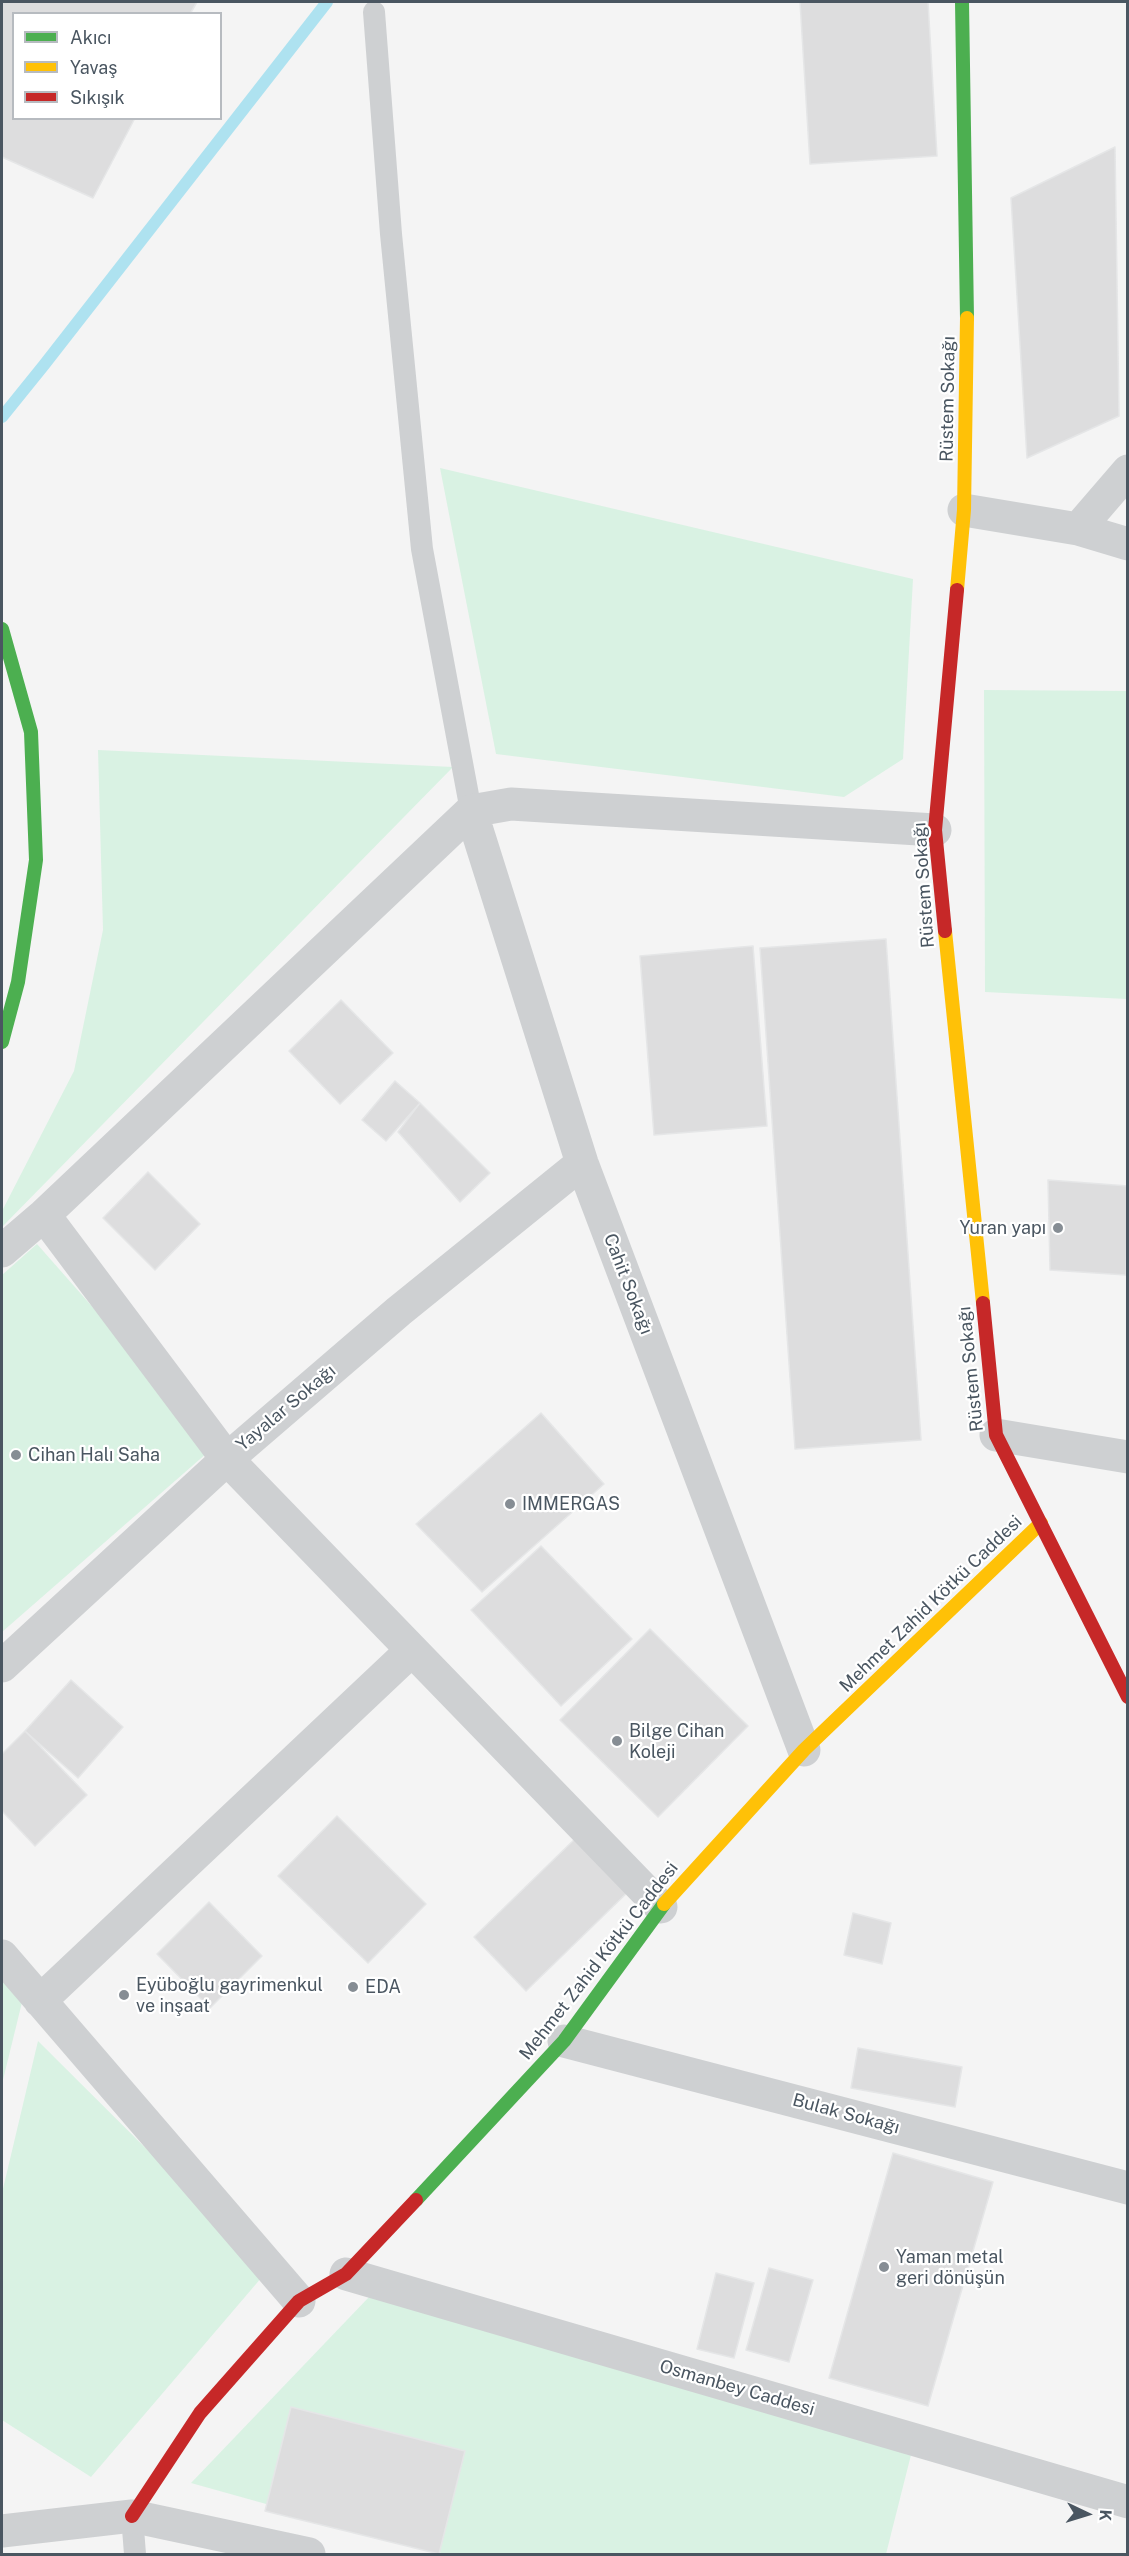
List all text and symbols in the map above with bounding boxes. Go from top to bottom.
legend [12,12,222,120]
text: Akıcı [70,27,111,48]
text: Yavaş [70,57,117,78]
text: Sıkışık [70,87,125,108]
street label: Rüstem Sokağı [936,336,960,462]
street label: Rüstem Sokağı [909,821,939,949]
place label: Yuran yapı [959,1217,1046,1239]
marker: Yuran yapı [1051,1221,1065,1235]
street label: Cahit Sokağı [599,1231,657,1337]
street label: Rüstem Sokağı [954,1305,988,1433]
street label: Yayalar Sokağı [232,1360,340,1456]
place label: Cihan Halı Saha [28,1444,160,1466]
marker: Cihan Halı Saha [9,1448,23,1462]
place label: IMMERGAS [522,1493,620,1515]
marker: IMMERGAS [503,1497,517,1511]
street label: Mehmet Zahid Kötkü Caddesi [835,1511,1027,1697]
place label: Bilge Cihan Koleji [629,1720,724,1762]
marker: Bilge Cihan Koleji [610,1734,624,1748]
street label: Mehmet Zahid Kötkü Caddesi [515,1858,683,2064]
place label: Eyüboğlu gayrimenkul ve inşaat [136,1974,323,2016]
place label: EDA [365,1976,401,1998]
marker: EDA [346,1980,360,1994]
marker: Eyüboğlu gayrimenkul ve inşaat [117,1988,131,2002]
street label: Bulak Sokağı [790,2089,902,2139]
place label: Yaman metal geri dönüşün [896,2246,1005,2288]
marker: Yaman metal geri dönüşün [877,2260,891,2274]
street label: Osmanbey Caddesi [657,2356,817,2420]
north arrow [1057,2484,1117,2544]
text: K [1096,2509,1115,2522]

